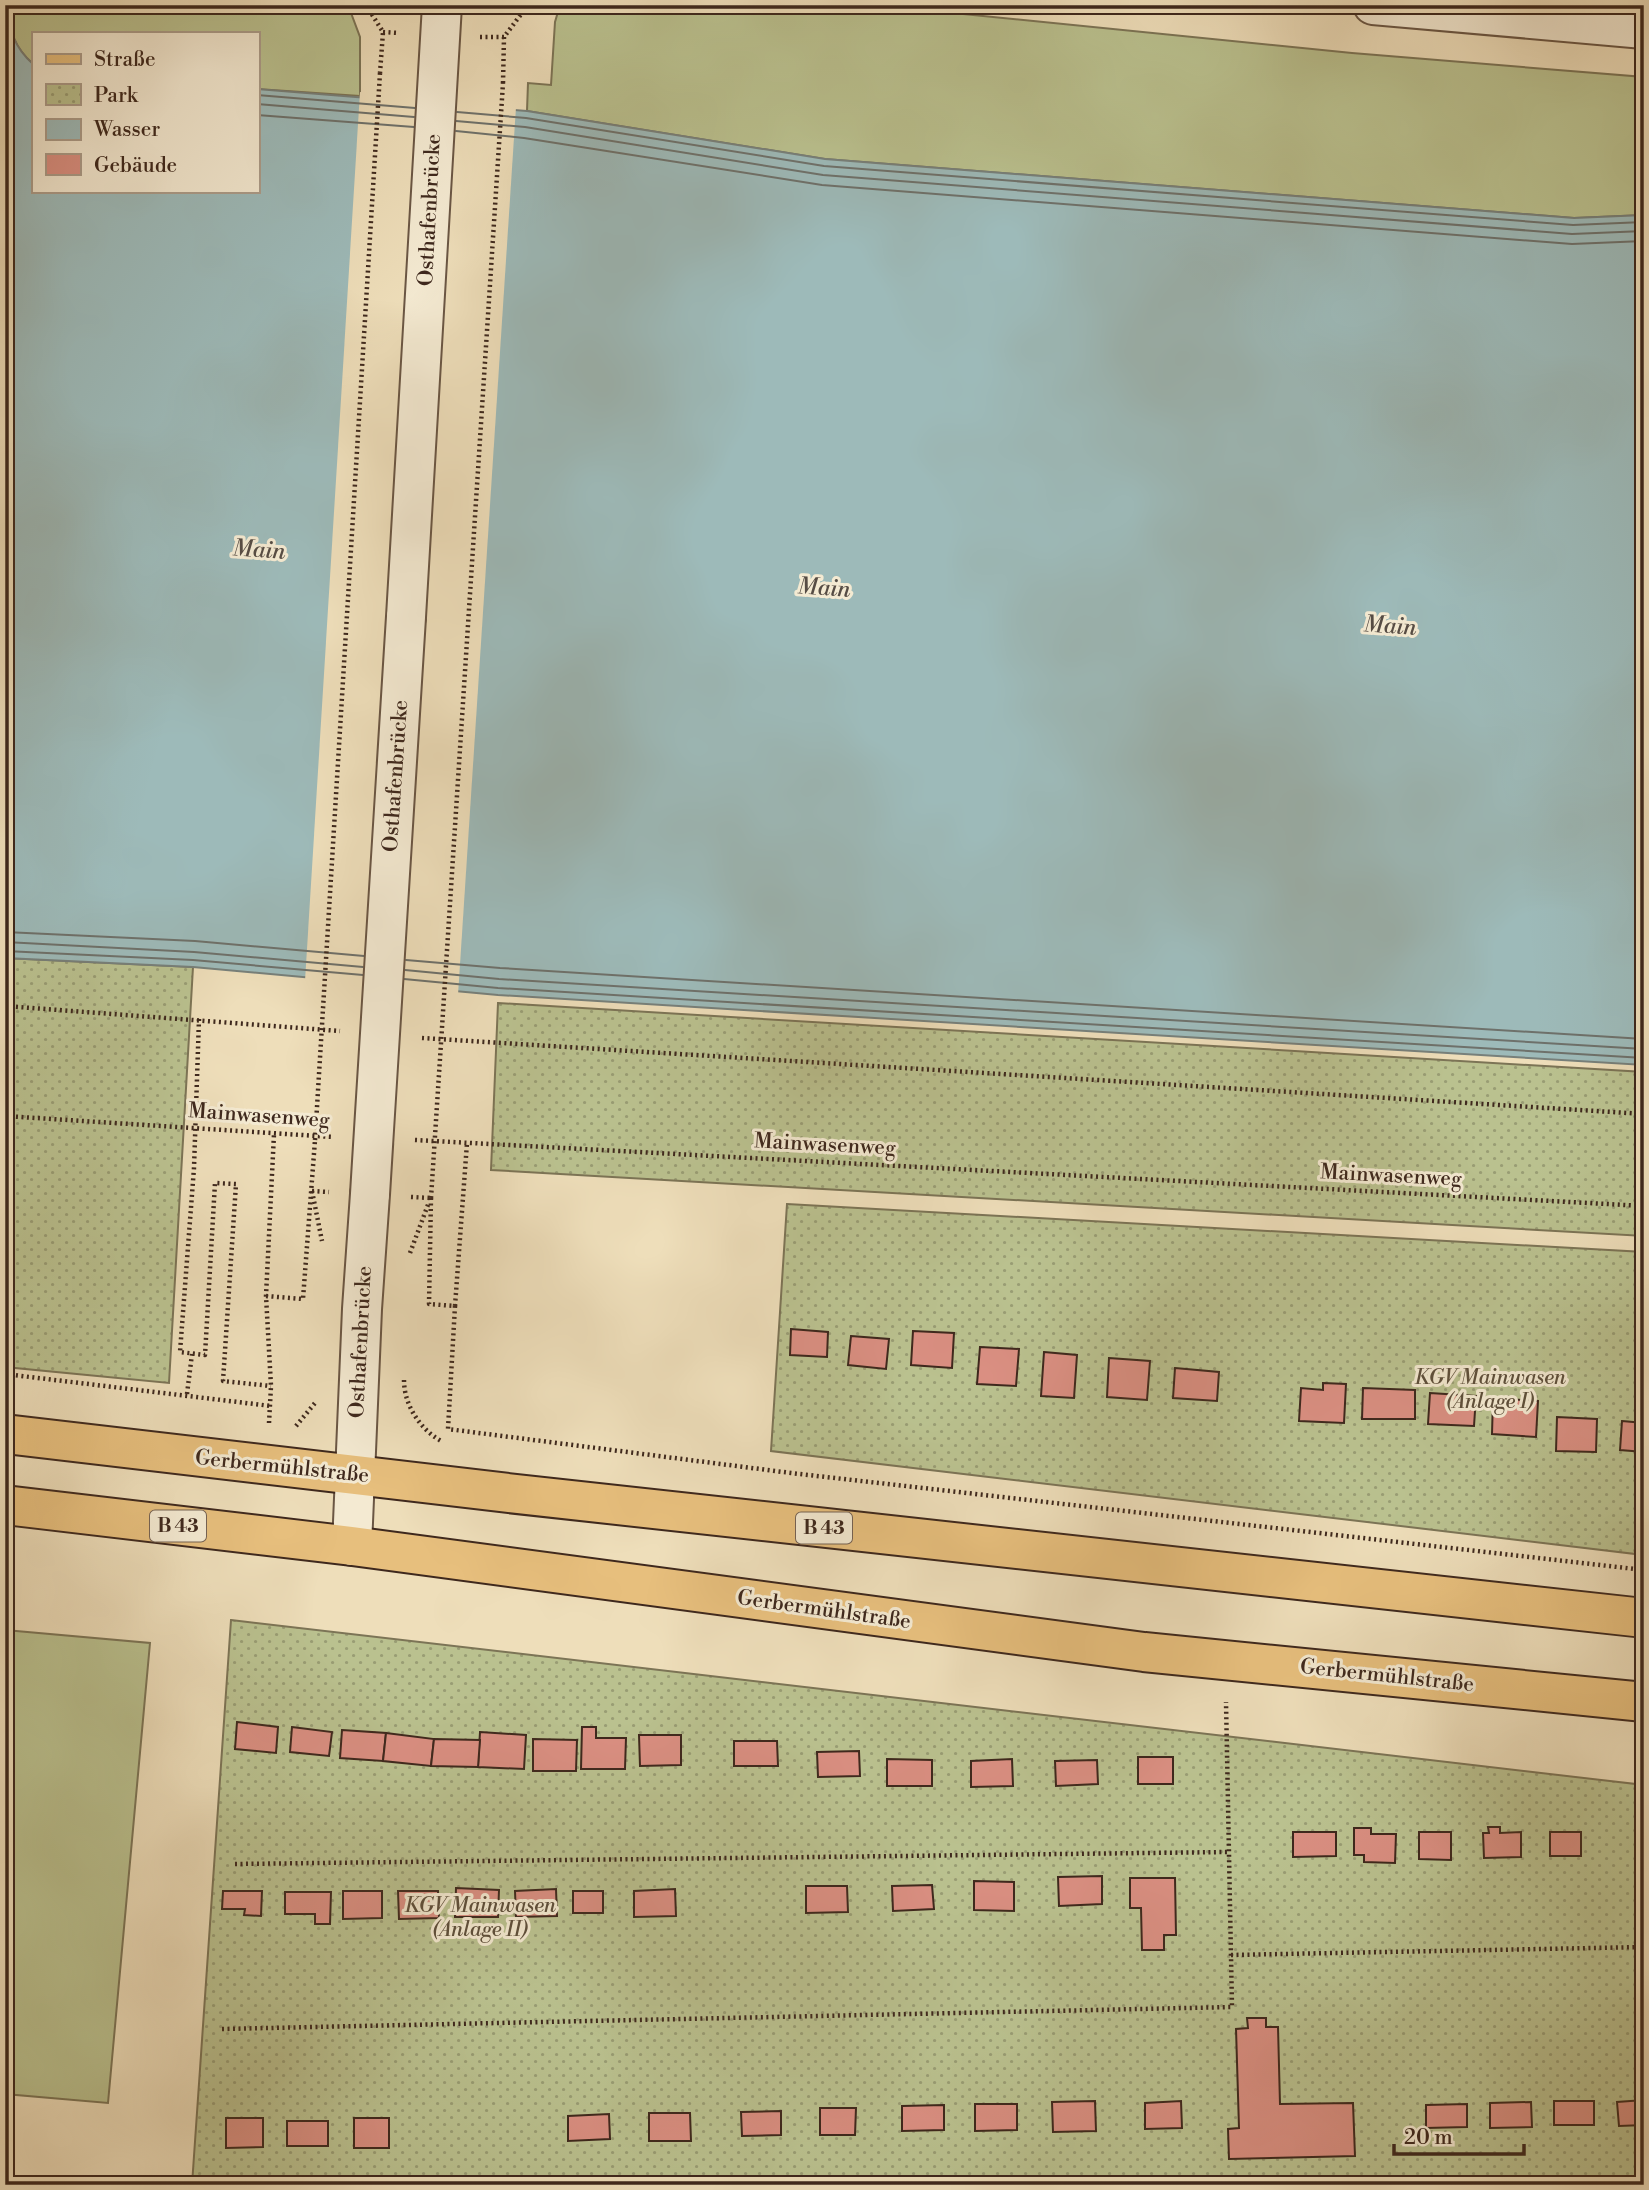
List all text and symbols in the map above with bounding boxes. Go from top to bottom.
legend [32,32,259,192]
text: Straße [94,47,156,73]
text: Park [94,83,139,109]
text: Wasser [93,117,160,143]
street label: Osthafenbrücke [413,133,447,287]
text: Gebäude [94,153,177,179]
water label: Main [232,534,288,566]
water label: Main [797,572,853,604]
water label: Main [1363,610,1419,642]
street label: Osthafenbrücke [378,699,414,853]
street label: Mainwasenweg [187,1098,331,1134]
street label: Mainwasenweg [753,1128,897,1162]
street label: Mainwasenweg [1319,1159,1463,1193]
street label: Osthafenbrücke [344,1265,378,1419]
park label: KGV Mainwasen (Anlage I) [1414,1365,1566,1415]
street label: Gerbermühlstraße [194,1445,370,1489]
road number: B 43 [150,1510,206,1542]
road number: B 43 [796,1512,852,1544]
street label: Gerbermühlstraße [736,1585,912,1635]
street label: Gerbermühlstraße [1299,1654,1475,1698]
park label: KGV Mainwasen (Anlage II) [404,1893,556,1943]
scale bar [1394,2113,1523,2157]
text: 20 m [1404,2125,1453,2151]

